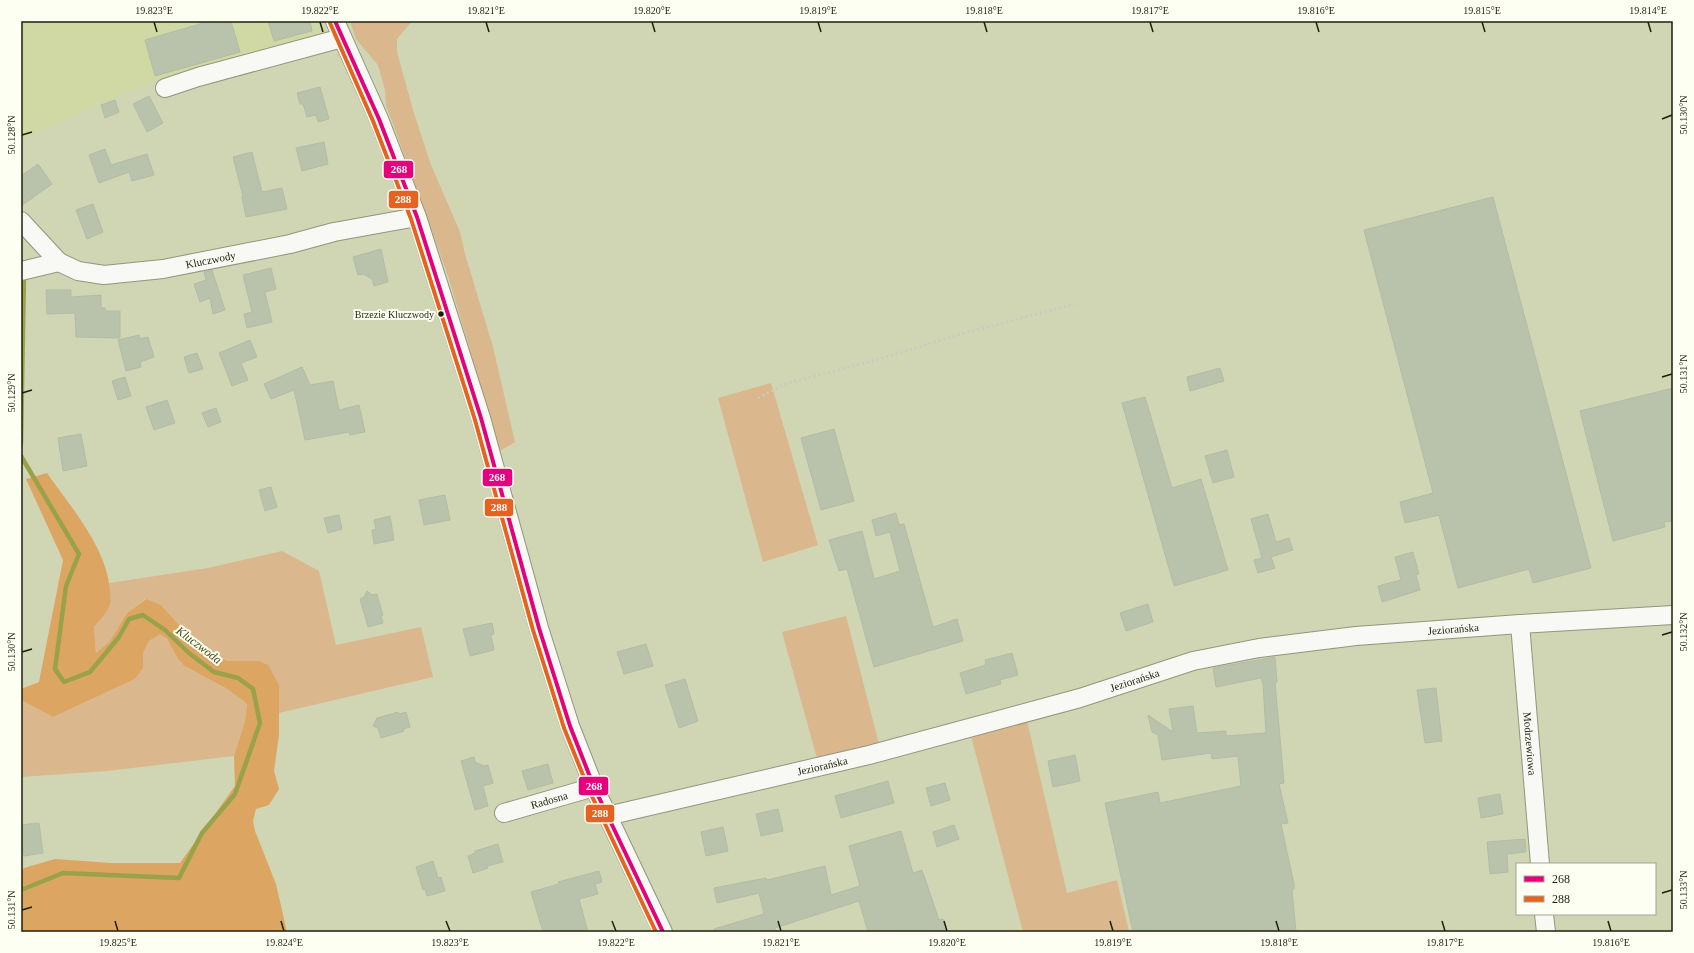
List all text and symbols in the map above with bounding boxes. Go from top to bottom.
text: 19.823°E [135,5,173,16]
text: 19.822°E [301,5,339,16]
text: 19.821°E [467,5,505,16]
text: 19.820°E [633,5,671,16]
text: 19.819°E [799,5,837,16]
text: 19.818°E [965,5,1003,16]
text: 19.817°E [1131,5,1169,16]
text: 19.816°E [1297,5,1335,16]
text: 19.815°E [1463,5,1501,16]
text: 19.814°E [1629,5,1667,16]
text: 50.130°N [1678,96,1689,134]
text: 50.128°N [6,116,17,154]
line badge: 268 [383,160,414,179]
text: 268 [391,163,408,175]
line badge: 288 [388,190,419,209]
text: 288 [395,193,412,205]
street label: Kluczwody [184,249,237,270]
place label: Brzezie Kluczwody [355,309,434,320]
marker: Brzezie Kluczwody [436,309,446,319]
text: 50.131°N [1678,355,1689,393]
text: 50.129°N [6,374,17,412]
line badge: 268 [482,468,513,487]
text: 268 [489,471,506,483]
line badge: 288 [484,498,514,517]
text: 288 [491,501,508,513]
text: 50.132°N [1678,613,1689,651]
street label: Jeziorańska [1427,621,1479,637]
water label: Kluczwoda [173,623,225,667]
text: 50.130°N [6,633,17,671]
street label: Jeziorańska [1108,666,1161,694]
street label: Modrzewiowa [1521,711,1539,776]
street label: Jeziorańska [796,754,849,778]
line badge: 268 [578,776,609,796]
text: 268 [586,780,603,792]
street label: Radosna [529,789,569,811]
line badge: 288 [585,804,615,823]
text: 288 [592,807,609,819]
legend [1516,863,1656,915]
text: 50.133°N [1678,871,1689,909]
text: 268 [1552,872,1570,886]
text: 50.131°N [6,891,17,929]
text: 288 [1552,892,1570,906]
text: 19.825°E [99,937,137,948]
text: 19.824°E [265,937,303,948]
text: 19.823°E [431,937,469,948]
text: 19.822°E [597,937,635,948]
text: 19.821°E [762,937,800,948]
text: 19.820°E [928,937,966,948]
text: 19.819°E [1094,937,1132,948]
text: 19.818°E [1260,937,1298,948]
text: 19.817°E [1426,937,1464,948]
text: 19.816°E [1592,937,1630,948]

